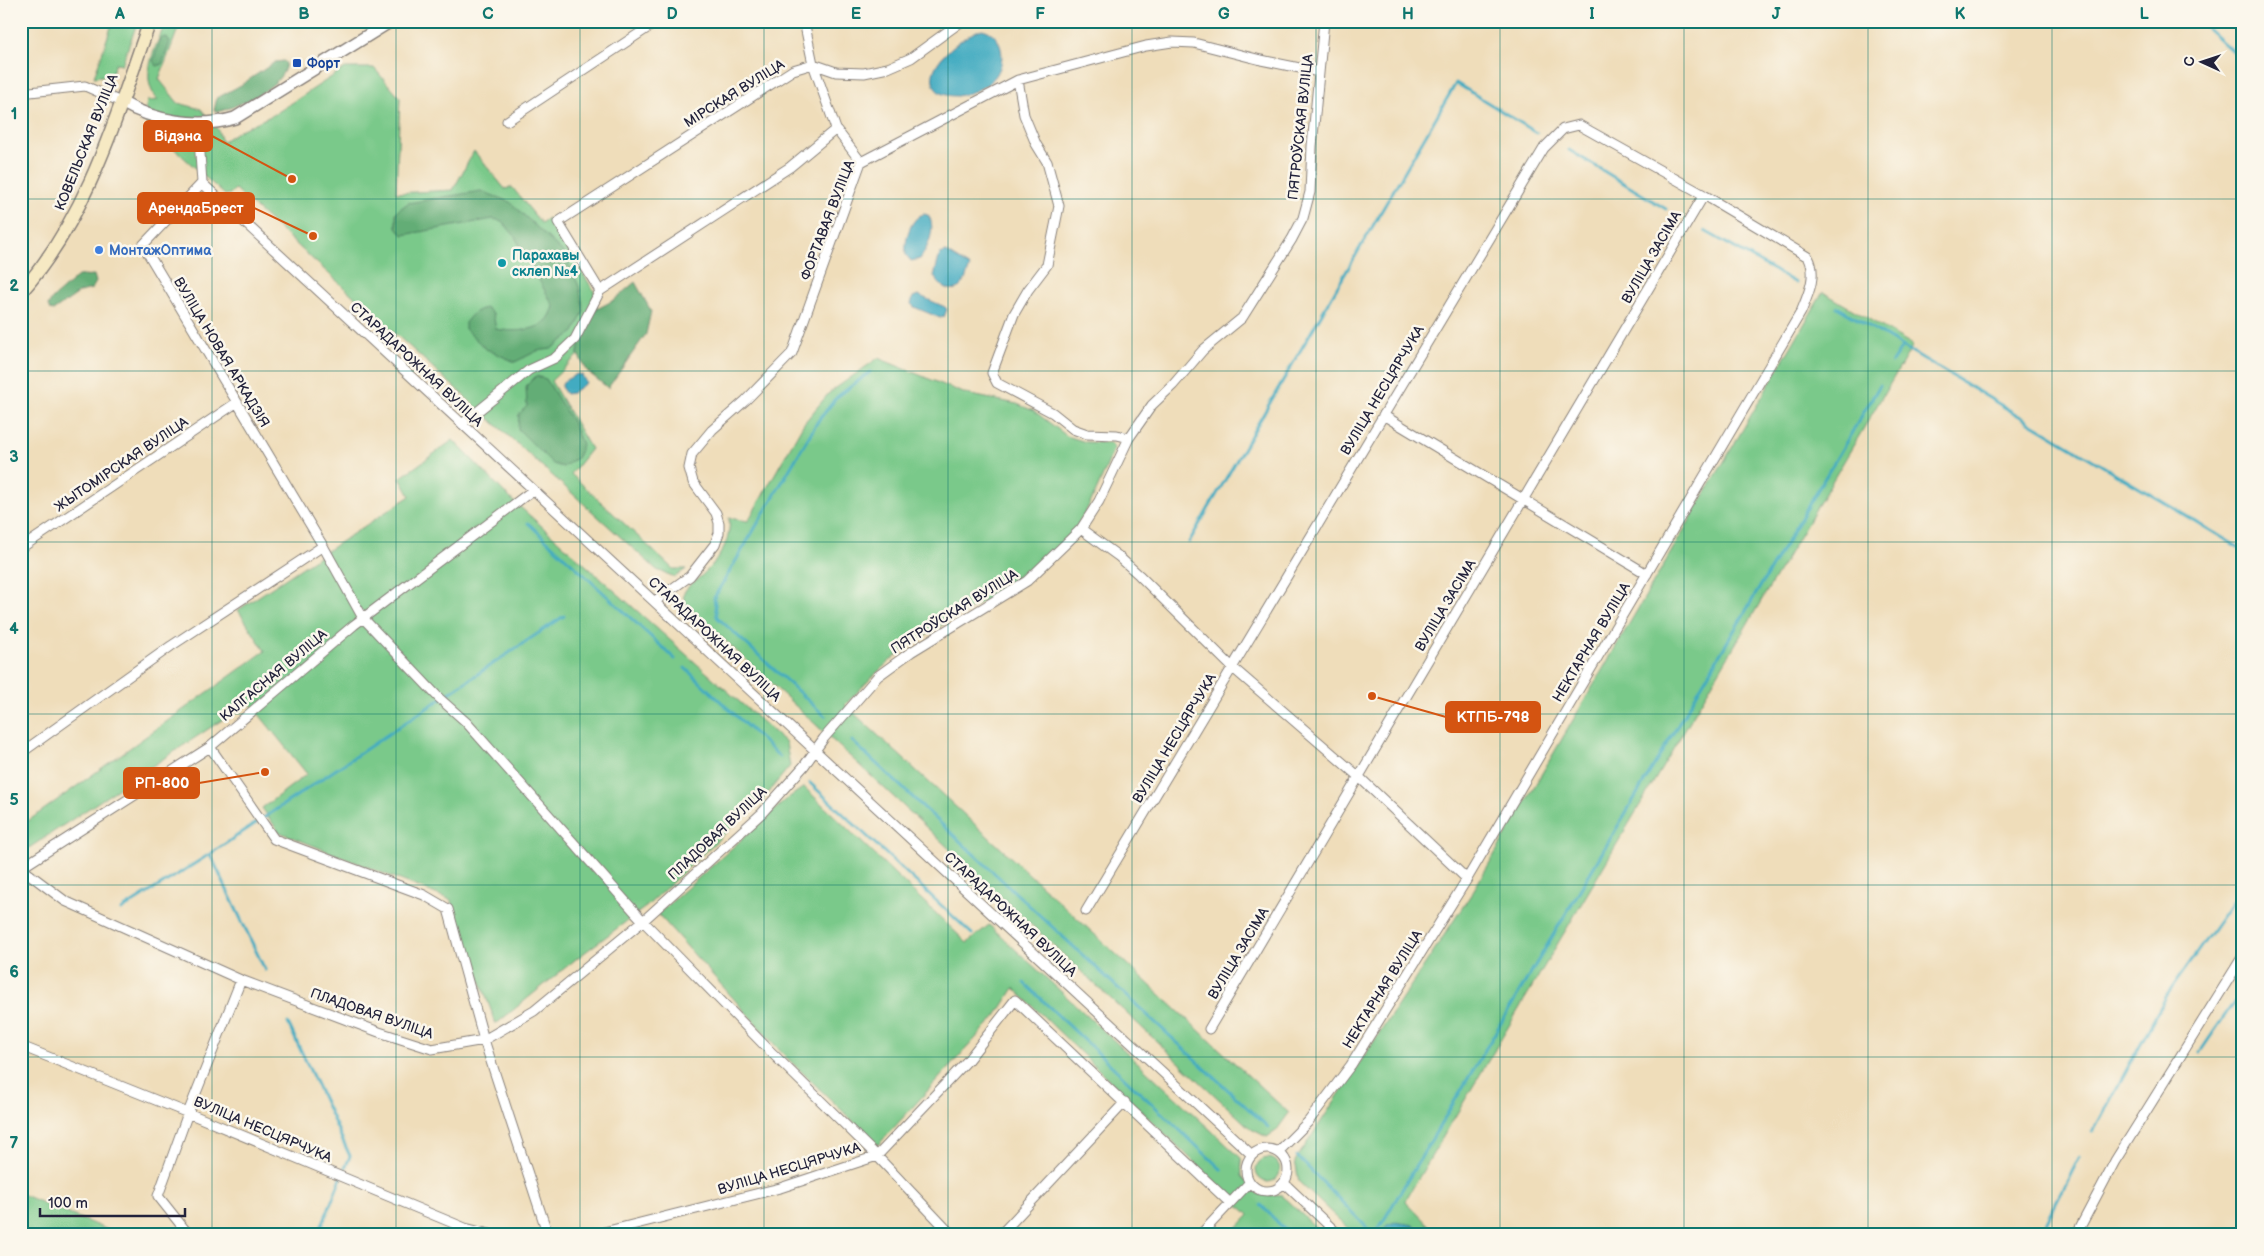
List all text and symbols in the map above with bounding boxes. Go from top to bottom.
text: A [114,5,125,24]
text: B [298,5,310,24]
text: C [482,5,494,24]
text: D [666,5,678,24]
text: E [851,5,861,24]
text: F [1035,5,1045,24]
text: G [1218,5,1230,24]
text: H [1402,5,1414,24]
text: I [1589,5,1595,24]
text: J [1772,5,1781,24]
text: K [1955,5,1966,24]
text: L [2139,5,2149,24]
north arrow [2176,38,2226,88]
street label: ПЯТРОЎСКАЯ ВУЛІЦА [1283,53,1317,201]
place label: Форт [307,55,340,72]
street label: МІРСКАЯ ВУЛІЦА [681,55,788,131]
text: С [2181,56,2198,67]
marker: Форт [291,57,303,69]
street label: КОВЕЛЬСКАЯ ВУЛІЦА [51,71,122,213]
text: 1 [11,105,17,124]
callout: Відэна [144,121,212,151]
text: Відэна [154,127,202,146]
street label: ФОРТАВАЯ ВУЛІЦА [797,157,858,283]
callout: АрендаБрест [138,193,254,223]
text: АрендаБрест [147,199,244,218]
street label: ВУЛІЦА ЗАСІМА [1618,207,1685,307]
place label: МонтажОптима [109,242,212,259]
marker: МонтажОптима [93,244,105,256]
place label: Парахавы склеп №4 [512,247,579,280]
marker: Парахавы склеп №4 [496,257,508,269]
street label: ВУЛІЦА НОВАЯ АРКАДЗІЯ [170,274,273,430]
text: 2 [9,277,19,296]
street label: СТАРАДАРОЖНАЯ ВУЛІЦА [347,298,487,431]
street label: ВУЛІЦА НЕСЦЯРЧУКА [1337,322,1428,458]
street label: ЖЫТОМІРСКАЯ ВУЛІЦА [51,413,192,516]
text: 3 [9,448,19,467]
street label: ВУЛІЦА ЗАСІМА [1411,556,1480,654]
street label: ПЯТРОЎСКАЯ ВУЛІЦА [887,564,1021,657]
street label: СТАРАДАРОЖНАЯ ВУЛІЦА [645,573,785,706]
street label: НЕКТАРНАЯ ВУЛІЦА [1549,579,1634,705]
text: 4 [9,620,19,639]
street label: КАЛГАСНАЯ ВУЛІЦА [216,625,331,725]
street label: ВУЛІЦА НЕСЦЯРЧУКА [1129,670,1220,806]
callout: КТПБ-798 [1446,702,1540,732]
text: КТПБ-798 [1456,708,1530,727]
callout: РП-800 [124,768,199,798]
text: РП-800 [135,774,189,793]
street label: ПЛАДОВАЯ ВУЛІЦА [664,783,771,883]
text: 5 [9,791,19,810]
street label: СТАРАДАРОЖНАЯ ВУЛІЦА [941,848,1081,981]
street label: ВУЛІЦА ЗАСІМА [1204,904,1273,1002]
street label: НЕКТАРНАЯ ВУЛІЦА [1339,926,1426,1052]
text: 6 [9,963,19,982]
street label: ПЛАДОВАЯ ВУЛІЦА [308,984,436,1043]
street label: ВУЛІЦА НЕСЦЯРЧУКА [191,1093,335,1166]
text: 7 [10,1134,19,1153]
street label: ВУЛІЦА НЕСЦЯРЧУКА [716,1139,863,1198]
scale bar [40,1186,185,1218]
text: 100 m [48,1194,88,1213]

